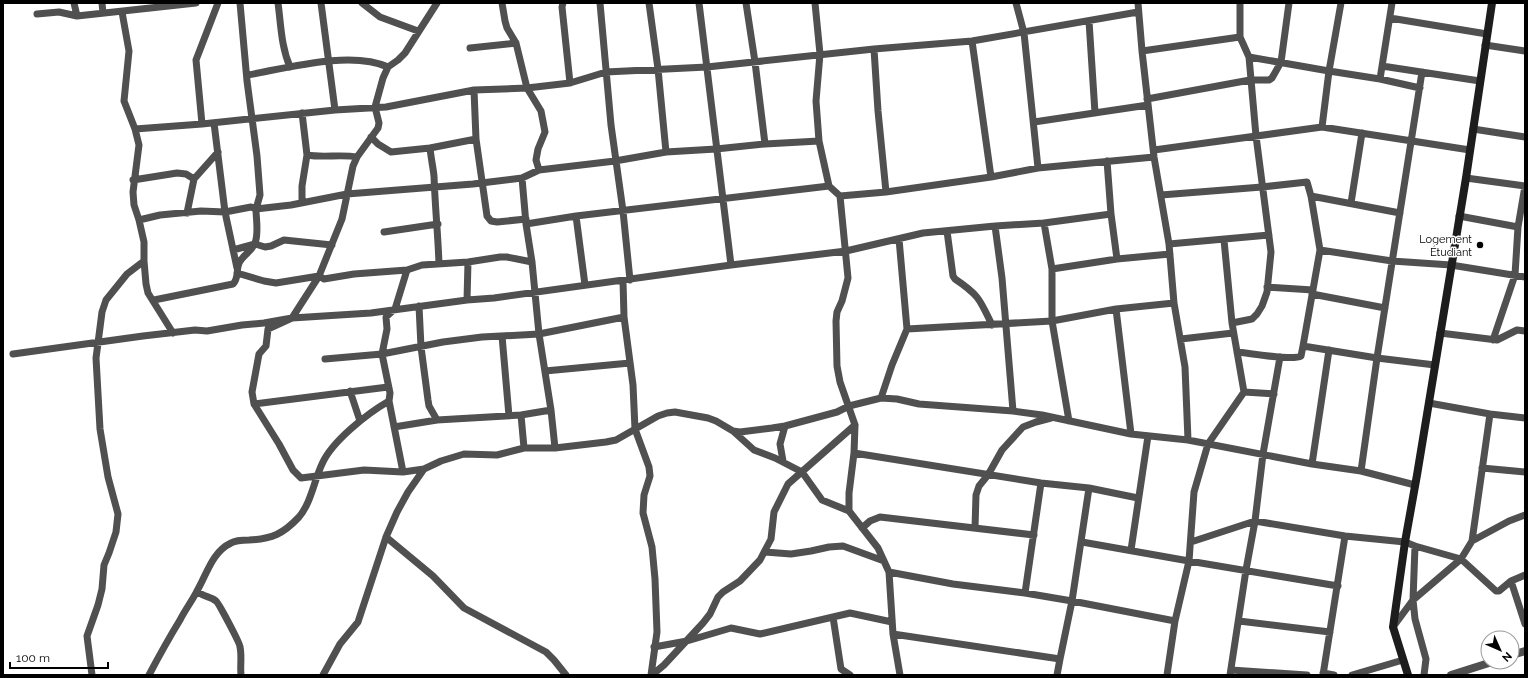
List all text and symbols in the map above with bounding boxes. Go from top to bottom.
place label: Logement Étudiant [1419,233,1472,259]
marker: Logement Étudiant [1475,240,1485,250]
north arrow [1480,630,1520,670]
scale bar [10,644,108,670]
text: N [1499,649,1514,664]
text: 100 m [16,651,50,665]

